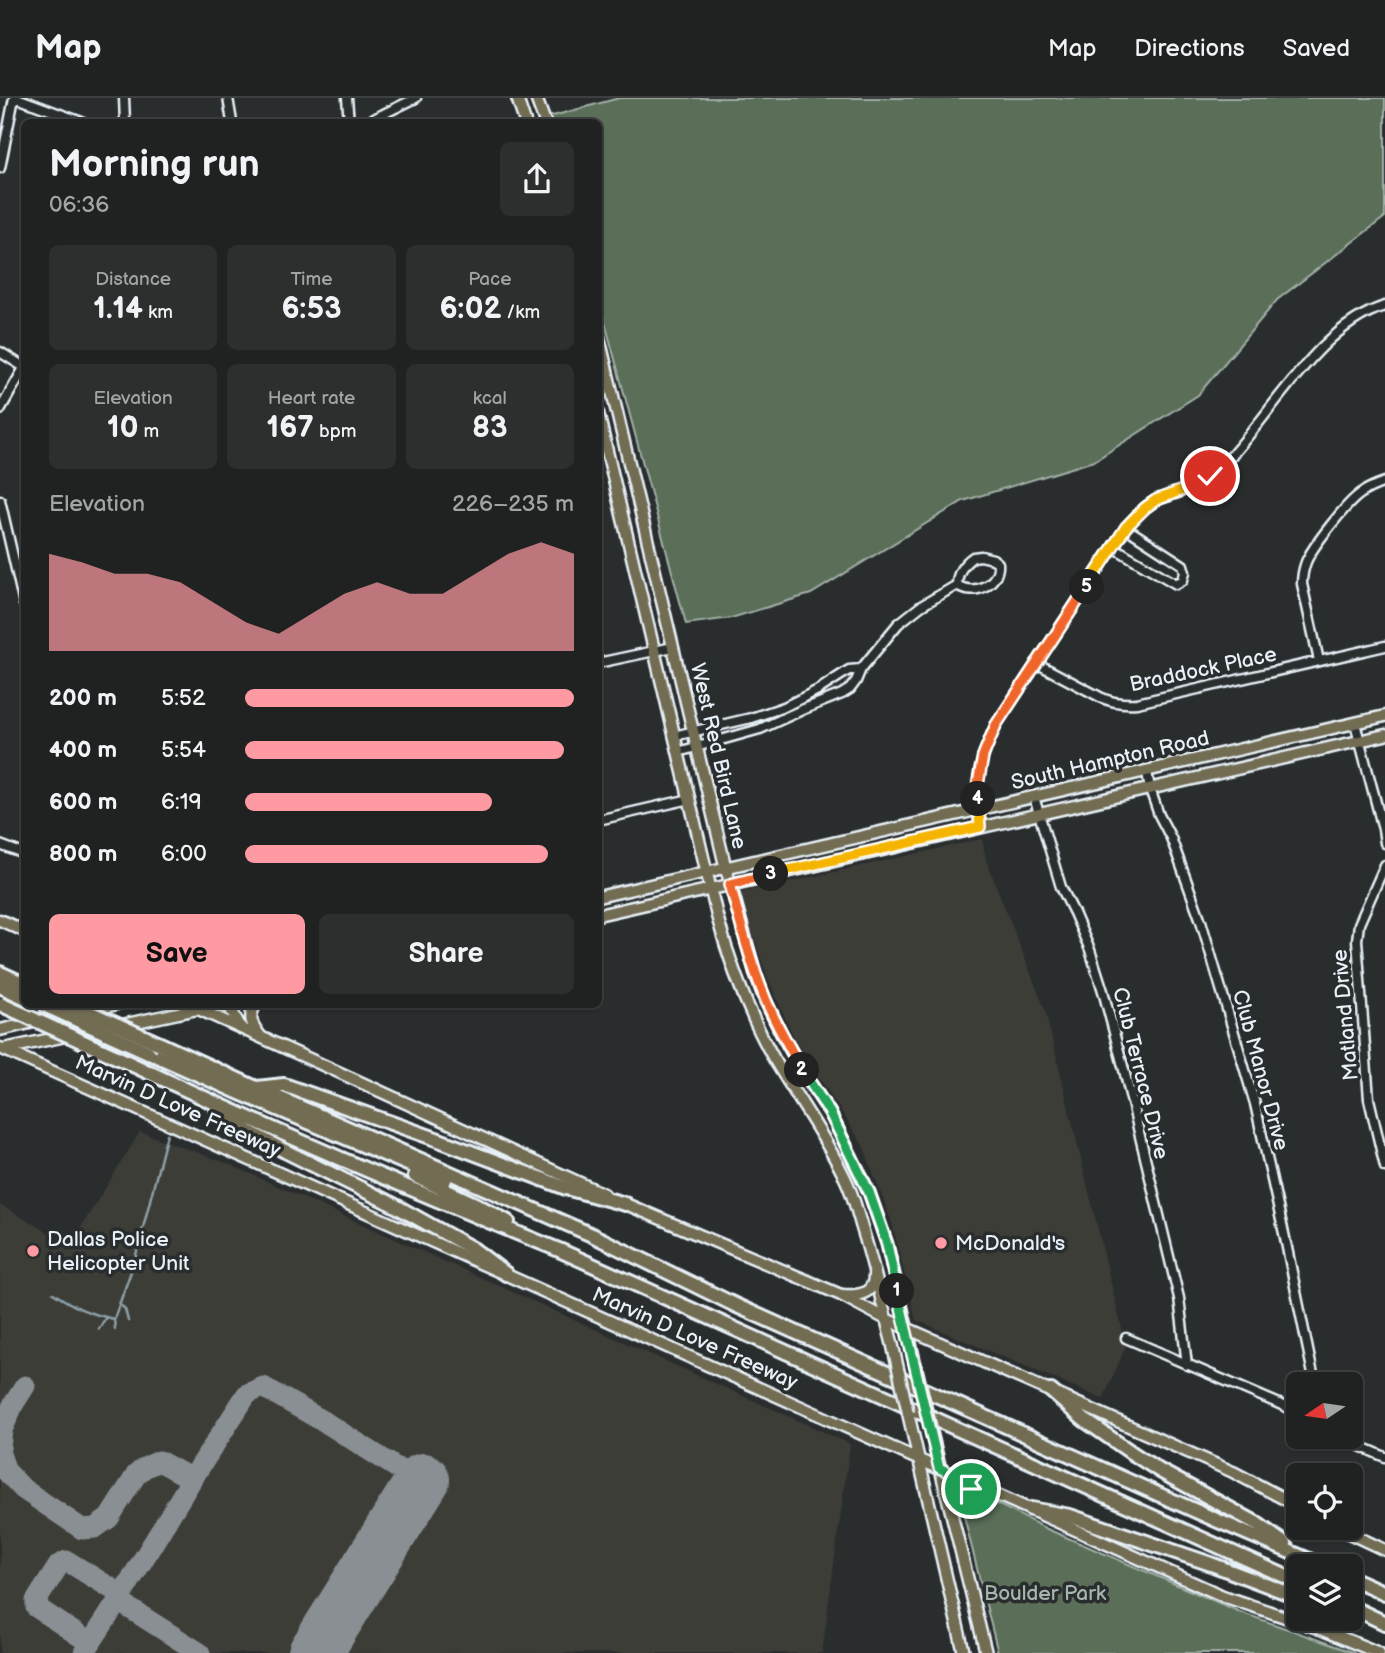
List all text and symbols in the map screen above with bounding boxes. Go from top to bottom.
text: Map [35,28,101,68]
text: Map [1048,34,1096,63]
text: Directions [1134,34,1245,63]
text: Saved [1283,34,1350,63]
text: Morning run [49,142,260,187]
button: share [500,142,574,216]
text: 06:36 [49,191,109,219]
text: Distance [95,268,171,291]
text: Time [290,268,333,291]
text: Pace [468,268,511,291]
text: 1.14 [93,291,143,327]
text: 6:53 [281,291,342,327]
text: 6:02 [439,291,501,327]
text: km [143,301,173,324]
text: /km [501,301,540,324]
text: Elevation [94,387,173,410]
text: Heart rate [268,387,355,410]
text: kcal [473,387,507,410]
text: 10 [107,410,138,446]
text: 167 [267,410,314,446]
text: 83 [472,410,508,446]
text: m [138,420,159,443]
text: bpm [314,420,356,443]
pin [1180,446,1240,506]
icon: check [1191,457,1229,495]
text: Elevation [49,490,145,518]
text: 226–235 m [452,490,574,518]
pin: 5 [1070,570,1104,604]
text: 5 [1081,575,1092,598]
street label: Braddock Place [1127,642,1279,697]
street label: West Red Bird Lane [685,661,752,851]
text: 200 m [49,684,117,712]
text: 5:52 [161,684,206,712]
street label: South Hampton Road [1009,726,1212,795]
text: 400 m [49,736,117,764]
text: 5:54 [161,736,206,764]
pin: 4 [960,782,996,816]
text: 4 [972,787,983,810]
text: 600 m [49,788,117,816]
text: 6:19 [161,788,202,816]
text: 800 m [49,840,117,868]
text: 6:00 [161,840,207,868]
pin: 3 [754,856,788,892]
text: 3 [765,862,776,885]
button: Save [49,914,305,994]
button: Share [319,914,574,994]
street label: Matland Drive [1327,948,1364,1082]
street label: Club Terrace Drive [1107,985,1174,1162]
street label: Club Manor Drive [1227,987,1294,1153]
street label: Marvin D Love Freeway [71,1050,285,1163]
pin: 2 [784,1052,820,1088]
text: 2 [796,1058,807,1081]
place label: Dallas Police Helicopter Unit [47,1227,190,1276]
place label: McDonald's [955,1231,1065,1256]
marker: McDonald's [933,1235,949,1251]
marker: Dallas Police Helicopter Unit [25,1243,41,1259]
pin: 1 [880,1274,914,1308]
text: 1 [893,1279,901,1302]
street label: Marvin D Love Freeway [588,1282,802,1395]
north arrow [1286,1372,1363,1449]
map controls [1286,1372,1363,1631]
pin [941,1459,1001,1519]
button: locate [1286,1463,1363,1540]
icon: arrive [952,1470,990,1508]
button: layers [1286,1554,1363,1631]
park label: Boulder Park [984,1581,1107,1606]

